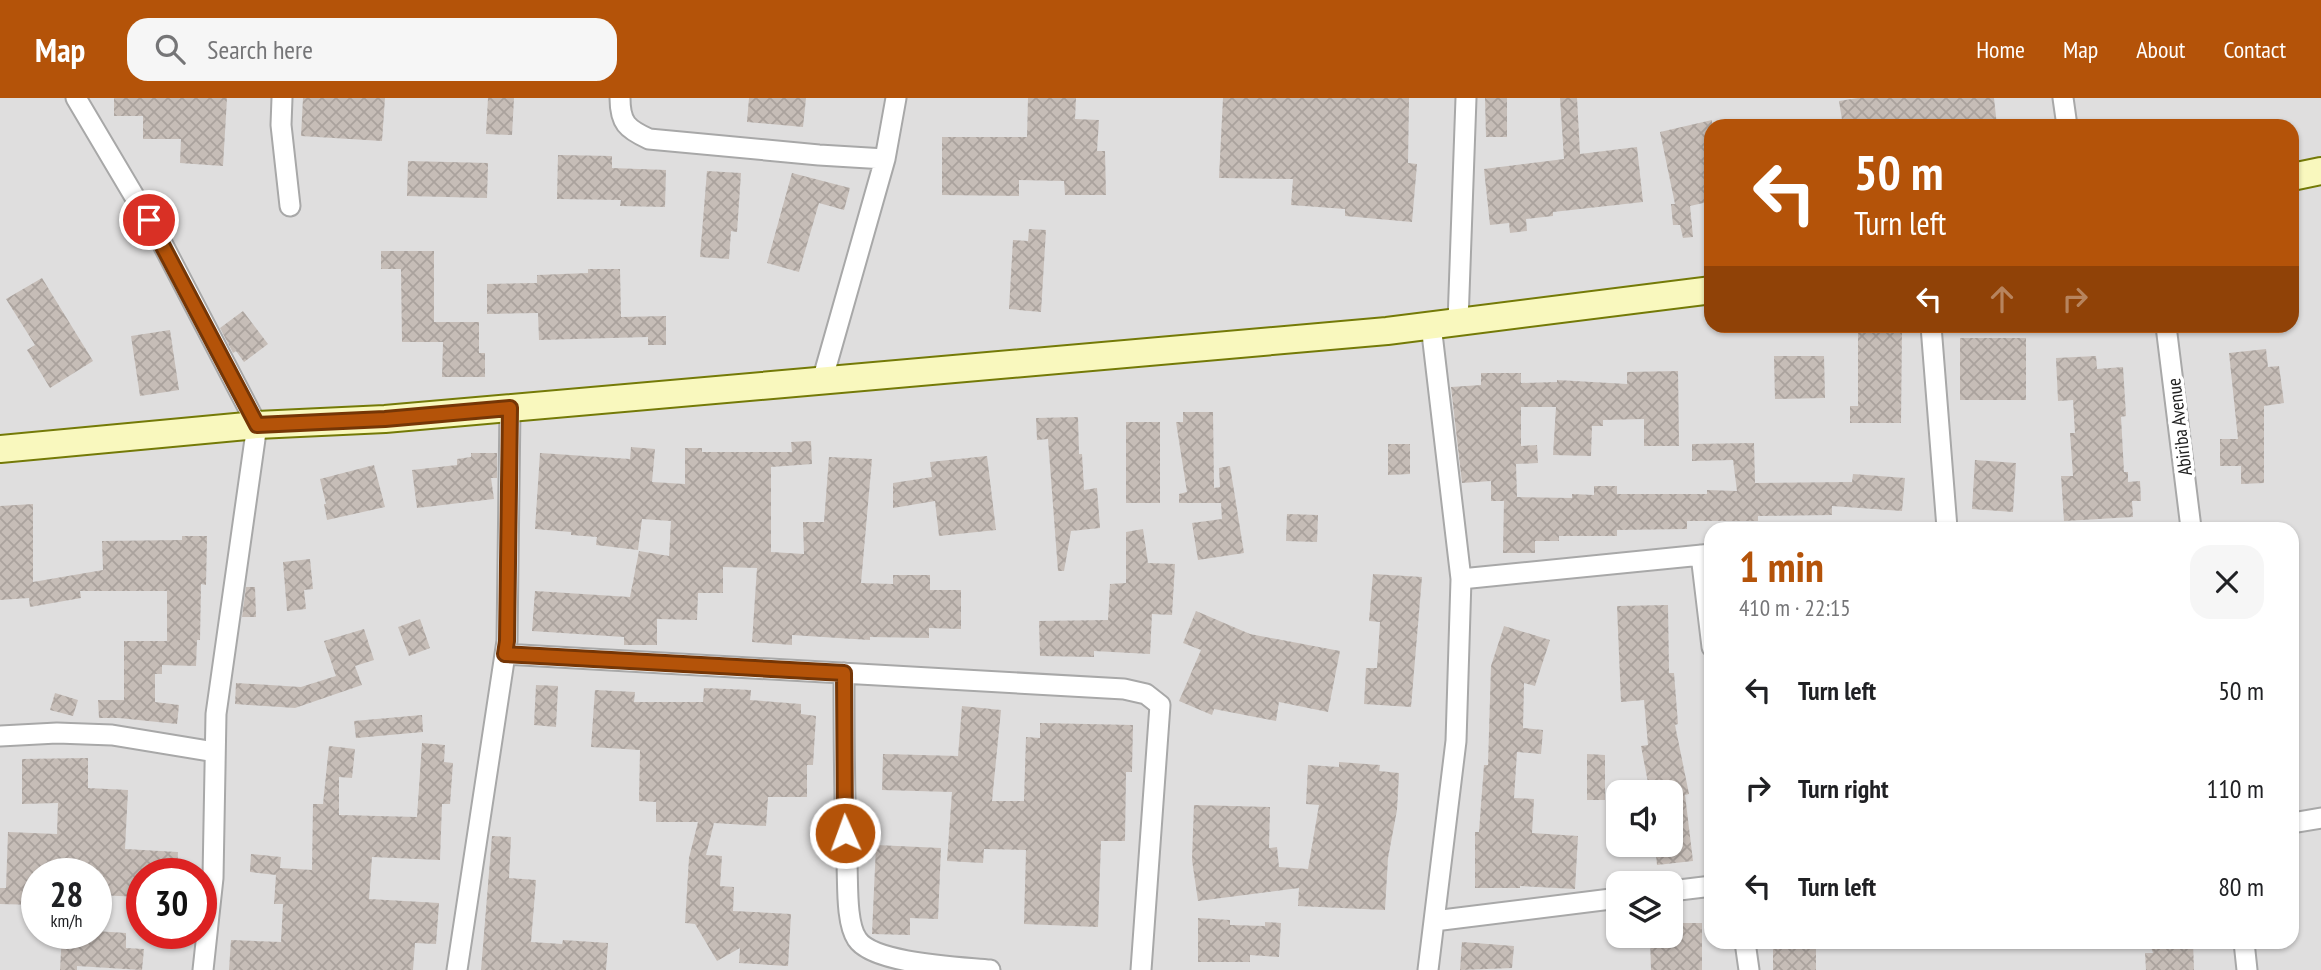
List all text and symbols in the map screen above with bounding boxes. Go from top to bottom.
search box [127,18,617,81]
text: Map [35,28,85,71]
icon: search [151,30,189,68]
text: Search here [207,33,313,66]
text: Home [1976,34,2025,65]
text: Map [2063,34,2098,65]
text: About [2136,34,2185,65]
text: Contact [2223,34,2286,65]
text: 50 m [1854,140,1943,204]
icon: left [1739,147,1830,238]
pin [119,190,179,250]
icon: arrive [130,201,168,239]
text: Turn left [1854,202,1946,244]
icon: left [1910,280,1948,318]
icon: ahead [1983,280,2021,318]
icon: right [2056,280,2094,318]
street label: Abiriba Avenue [2161,377,2197,477]
text: 1 min [1739,539,1824,594]
button: close [2190,545,2264,619]
text: 410 m · 22:15 [1739,593,1851,622]
icon: left [1739,671,1777,709]
text: Turn left [1798,674,1876,707]
text: 50 m [2218,674,2264,707]
icon: right [1739,769,1777,807]
text: Turn right [1798,772,1889,805]
text: 110 m [2206,772,2264,805]
map controls [1606,780,1683,948]
button: sound [1606,780,1683,857]
position arrow [808,796,882,870]
speed limit sign: 30 [126,858,217,949]
icon: left [1739,867,1777,905]
text: Turn left [1798,870,1876,903]
text: 80 m [2218,870,2264,903]
text: 28 [50,871,83,917]
button: layers [1606,871,1683,948]
text: km/h [51,909,82,932]

